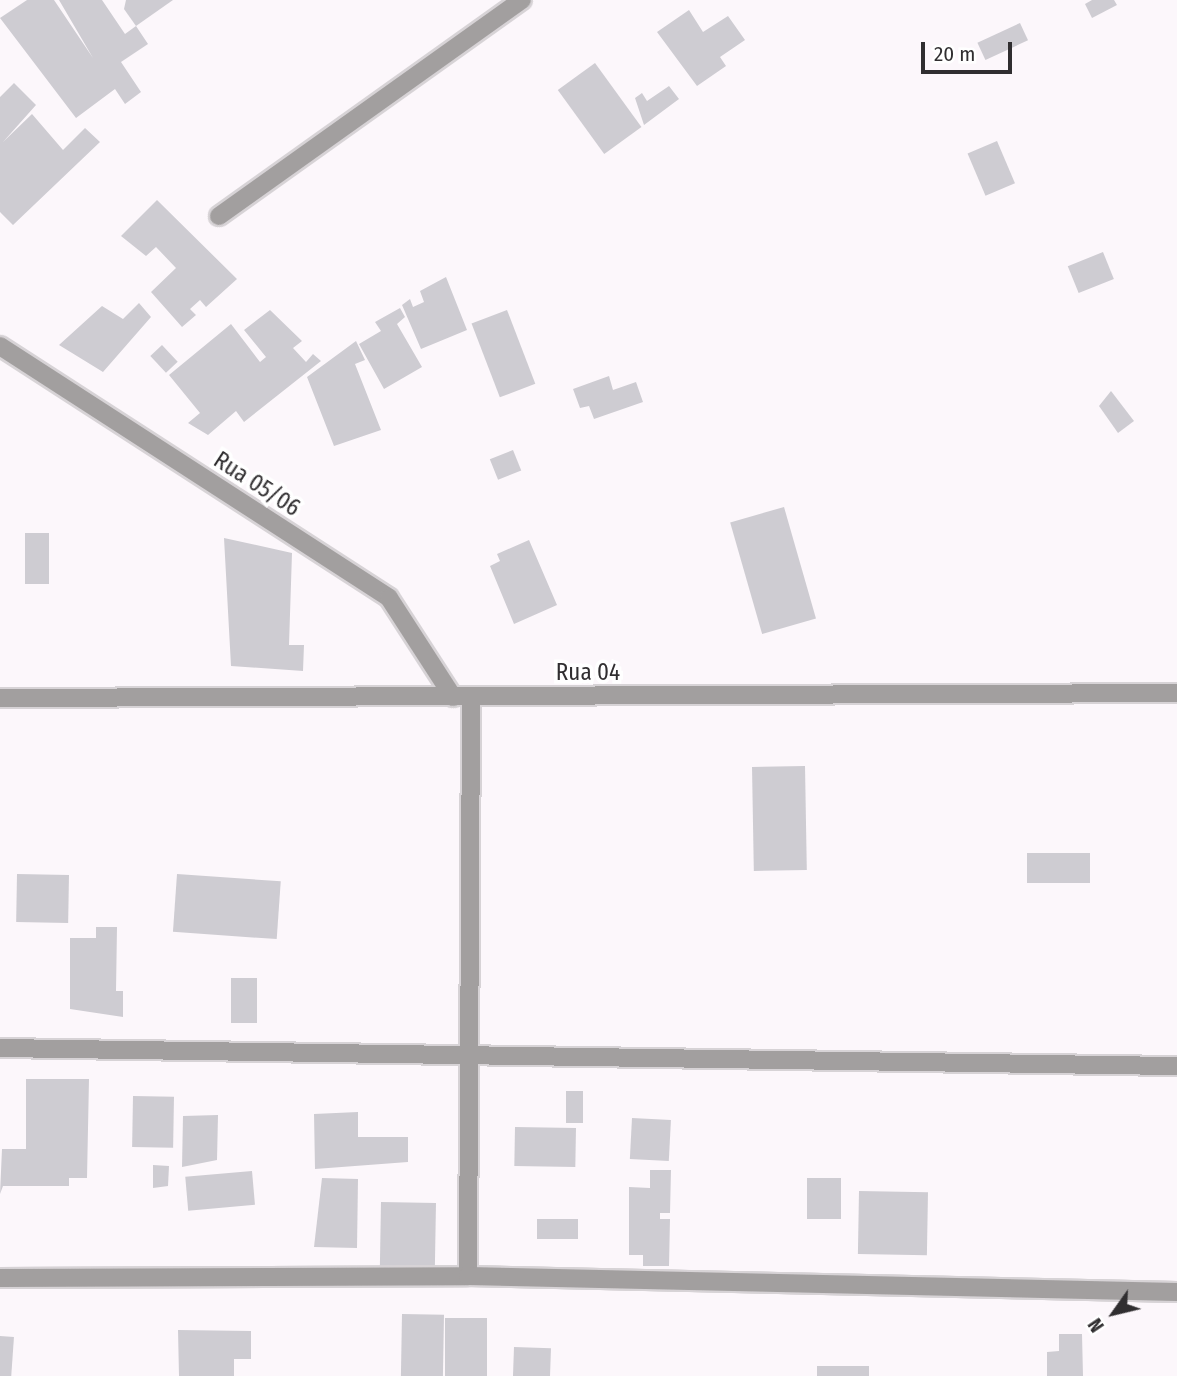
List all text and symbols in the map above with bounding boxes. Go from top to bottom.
scale bar [925,28,1016,72]
text: 20 m [934,41,975,67]
street label: Rua 05/06 [209,446,305,522]
street label: Rua 04 [556,658,620,686]
north arrow [1079,1278,1149,1348]
text: N [1083,1314,1109,1336]

